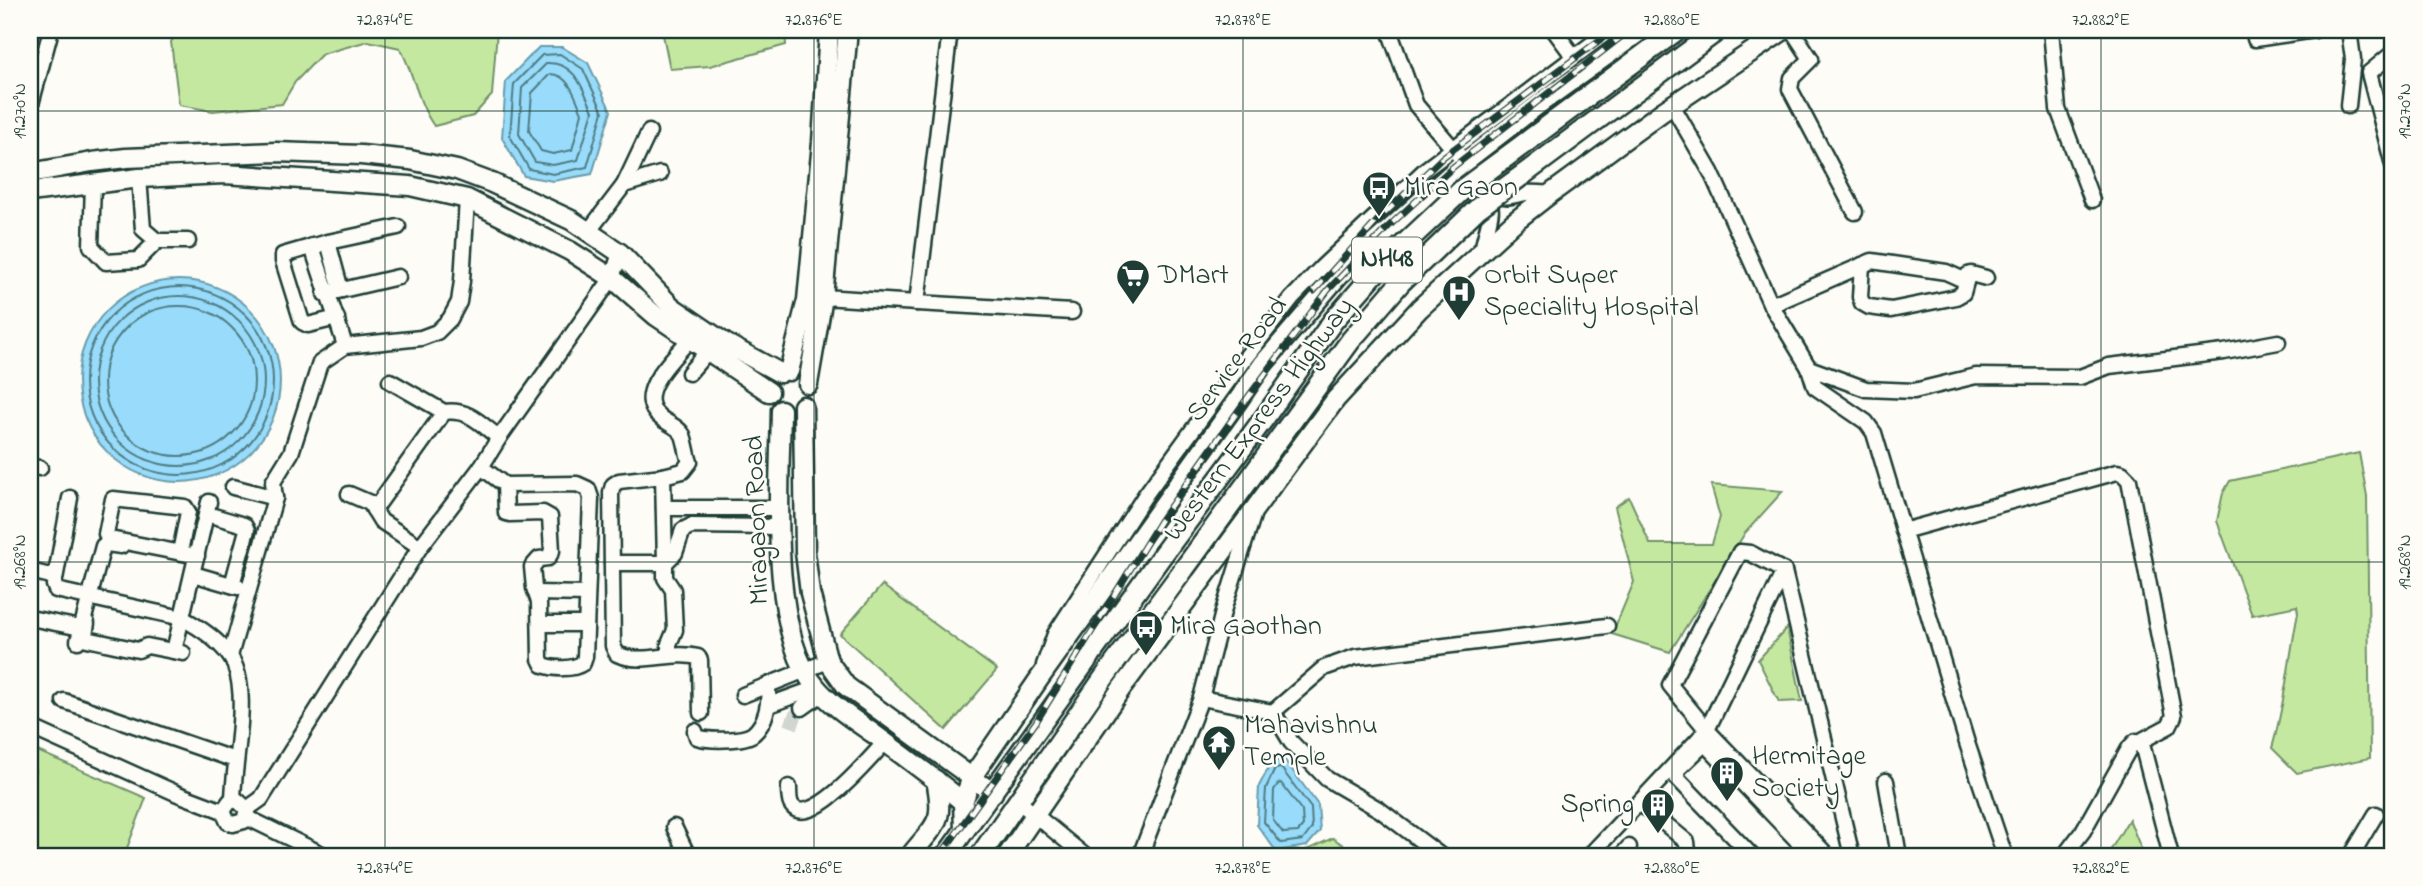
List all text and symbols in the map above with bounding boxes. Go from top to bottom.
text: 72.874°E [356,8,414,34]
text: 72.876°E [785,8,843,34]
text: 72.878°E [1215,8,1271,34]
text: 72.880°E [1643,8,1701,34]
text: 72.882°E [2072,8,2130,34]
text: 19.270°N [8,83,34,139]
text: 19.270°N [2393,83,2419,139]
place label: Mira Gaon [1404,168,1518,209]
bus stop icon: Mira Gaon [1360,169,1398,218]
road number: NH48 [1352,238,1422,282]
place label: DMart [1157,256,1229,297]
place label: Orbit Super Speciality Hospital [1484,256,1699,329]
supermarket icon: DMart [1114,257,1152,306]
hospital icon: Orbit Super Speciality Hospital [1440,273,1478,322]
street label: Service Road [1177,288,1299,431]
street label: Western Express Highway [1154,289,1366,551]
street label: Miragaon Road [735,434,781,606]
text: 19.268°N [8,534,34,590]
text: 19.268°N [2393,534,2419,590]
place label: Mira Gaothan [1170,607,1322,648]
bus stop icon: Mira Gaothan [1127,608,1165,657]
place label: Mahavishnu Temple [1244,706,1378,779]
temple icon: Mahavishnu Temple [1200,723,1238,772]
place label: Hermitage Society [1752,737,1866,810]
building icon: Hermitage Society [1708,754,1746,803]
place label: Spring [1561,785,1634,826]
building icon: Spring [1639,786,1677,835]
text: 72.874°E [356,856,414,882]
text: 72.876°E [785,856,843,882]
text: 72.878°E [1215,856,1271,882]
text: 72.880°E [1643,856,1701,882]
text: 72.882°E [2072,856,2130,882]

